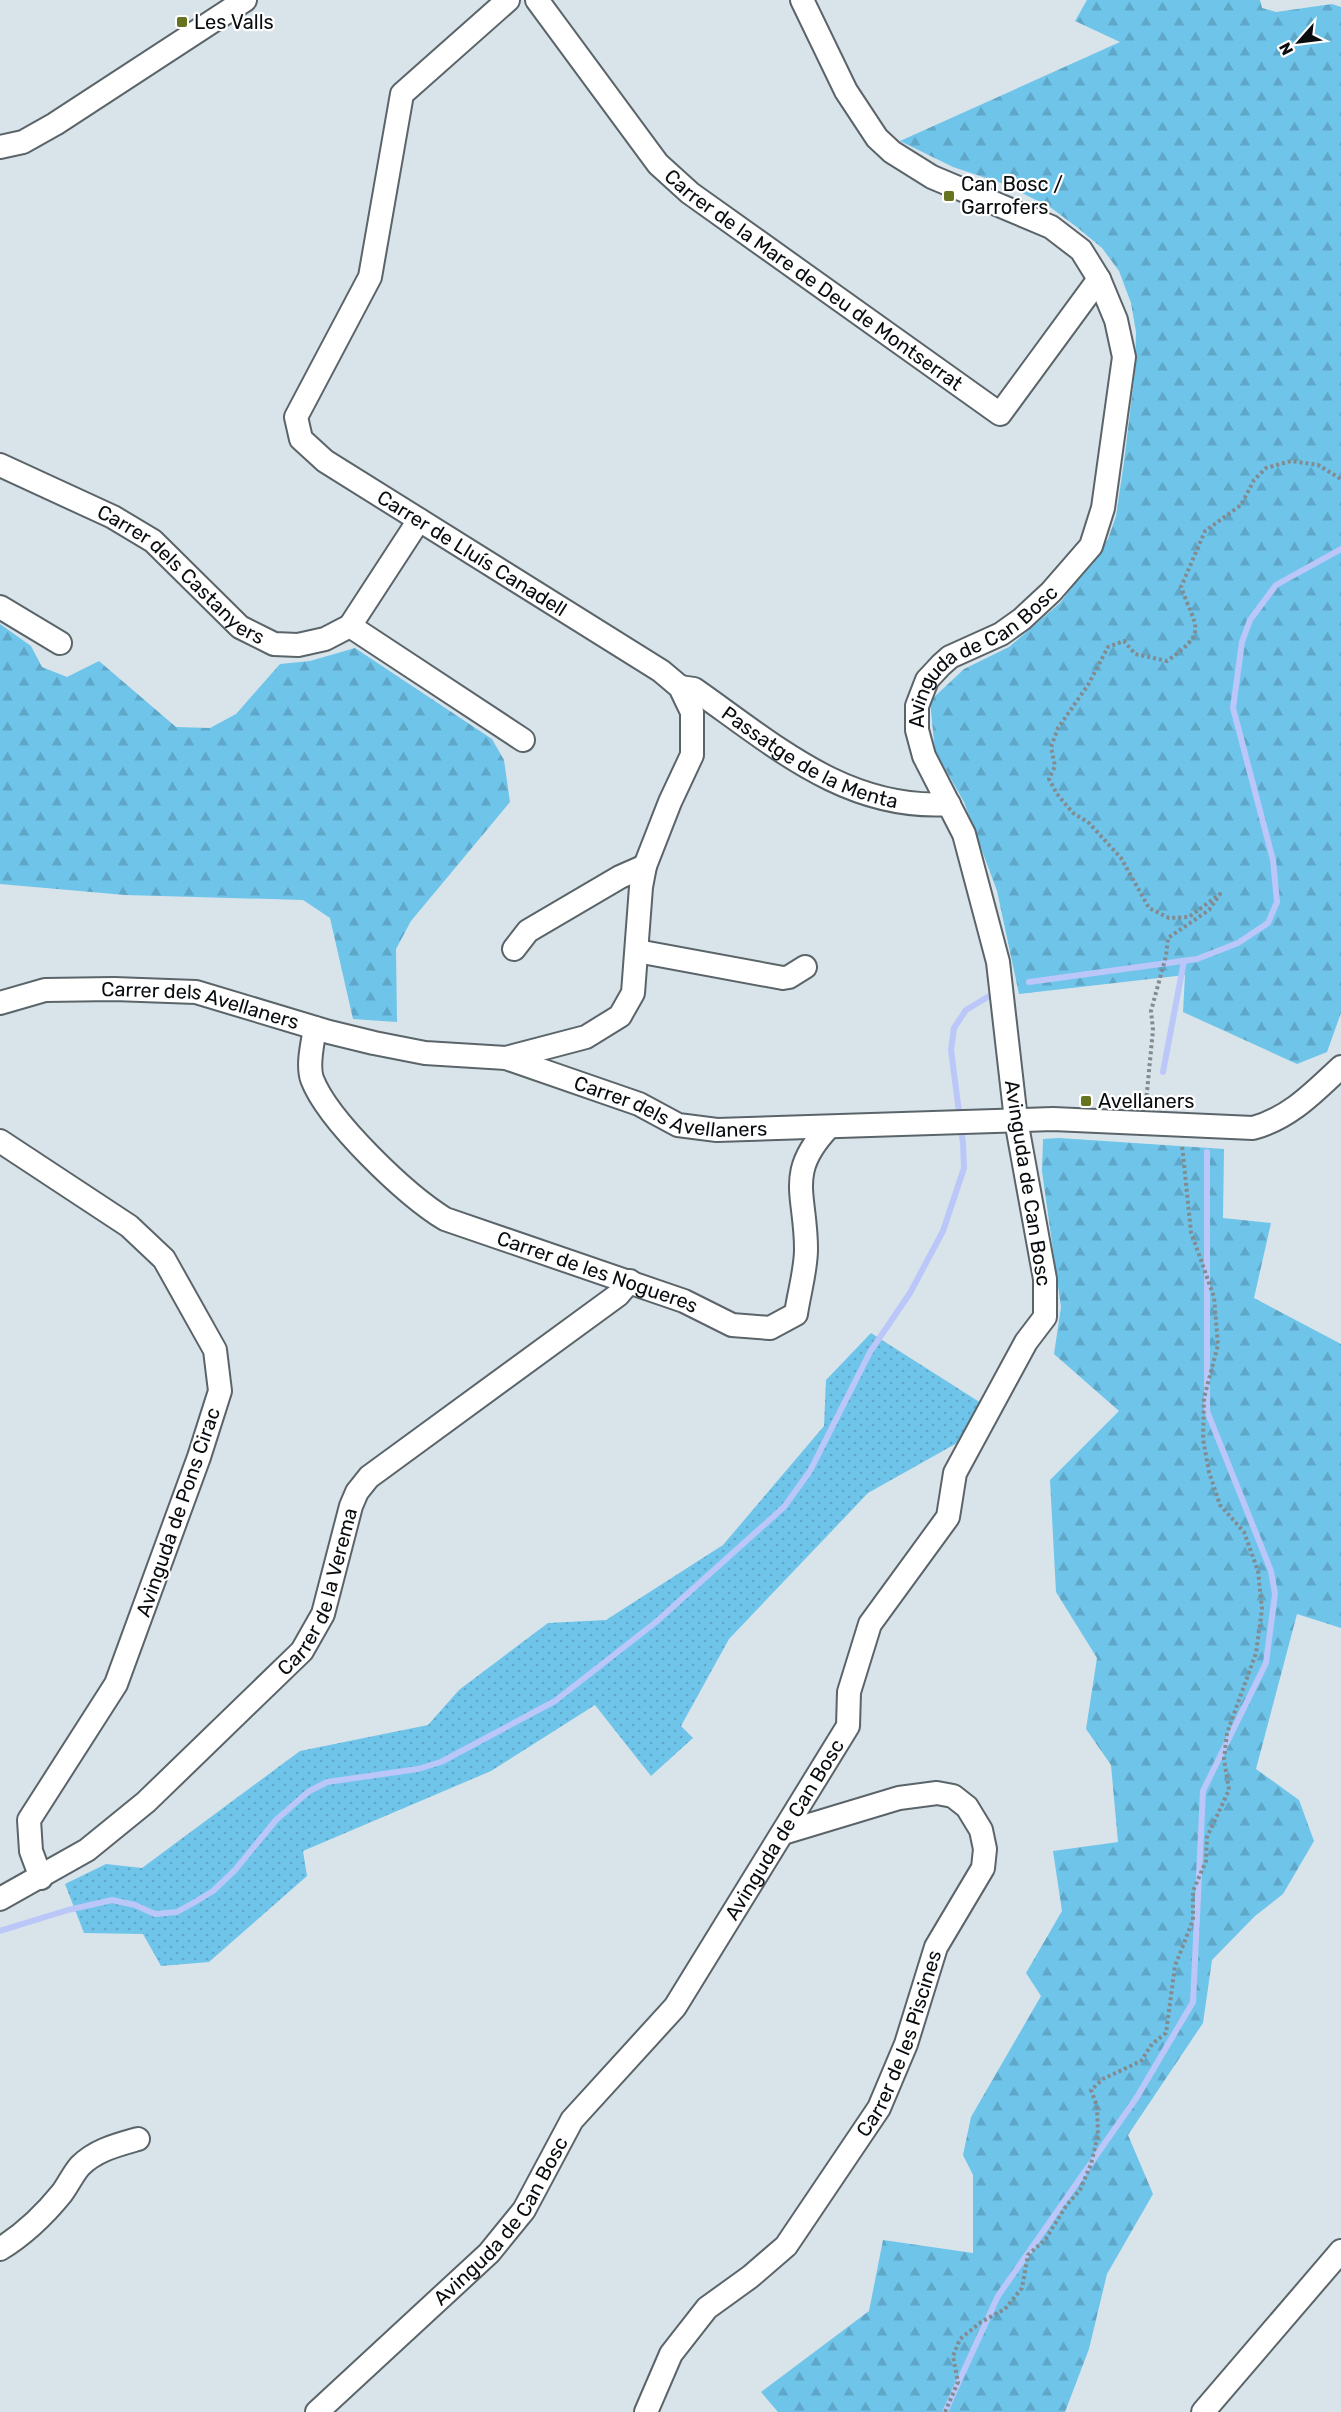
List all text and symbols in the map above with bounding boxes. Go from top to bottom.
place label: Les Valls [194,10,274,34]
north arrow [1269,12,1329,72]
marker: Les Valls [175,15,189,29]
text: N [1275,39,1297,58]
street label: Carrer de la Mare de Deu de Montserrat [660,164,968,396]
place label: Can Bosc / Garrofers [961,172,1063,219]
marker: Can Bosc / Garrofers [942,189,956,203]
street label: Carrer de Lluís Canadell [373,485,571,621]
street label: Carrer dels Castanyers [94,500,269,649]
street label: Avinguda de Can Bosc [905,580,1063,728]
street label: Passatge de la Menta [717,701,900,813]
street label: Carrer dels Avellaners [101,977,302,1034]
street label: Carrer dels Avellaners [571,1070,768,1142]
street label: Avinguda de Can Bosc [1000,1078,1056,1288]
place label: Avellaners [1098,1089,1195,1113]
marker: Avellaners [1079,1094,1093,1108]
street label: Carrer de les Nogueres [494,1226,702,1318]
street label: Avinguda de Pons Cirac [131,1404,225,1620]
street label: Carrer de la Verema [272,1505,362,1680]
street label: Avinguda de Can Bosc [719,1735,849,1924]
street label: Carrer de les Piscines [851,1947,946,2141]
street label: Avinguda de Can Bosc [428,2132,573,2310]

